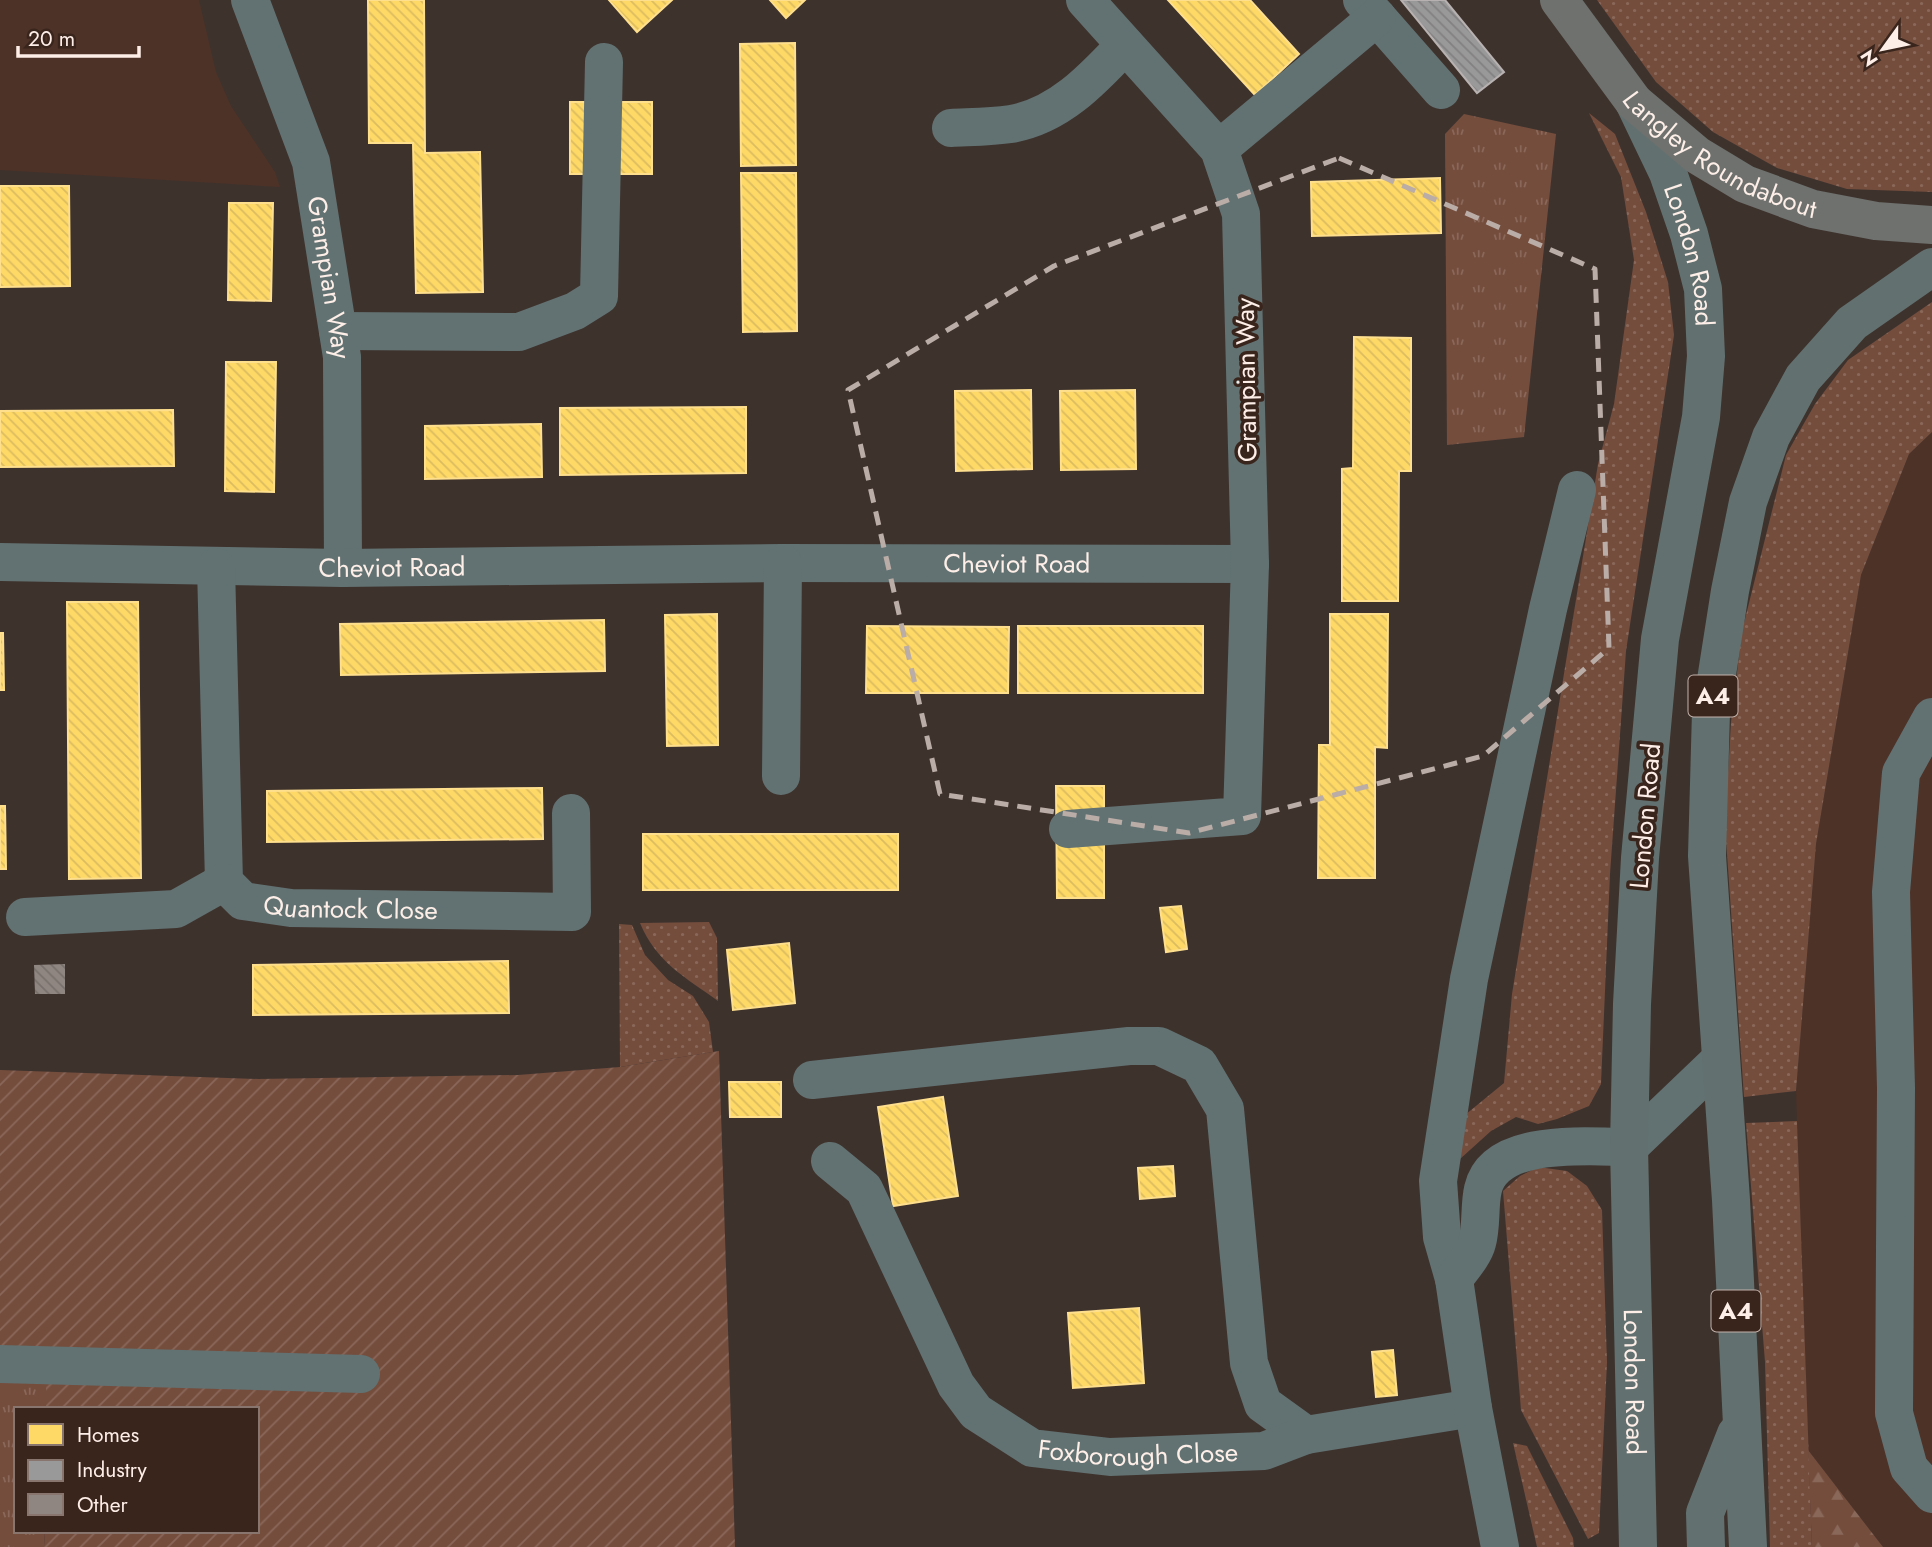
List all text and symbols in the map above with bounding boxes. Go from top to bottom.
scale bar [18,14,138,58]
north arrow [1848,14,1918,84]
text: 20 m [28,24,75,54]
text: N [1854,44,1885,72]
street label: Langley Roundabout [1613,83,1820,228]
street label: London Road [1654,178,1724,327]
street label: Grampian Way [298,193,361,362]
street label: Grampian Way [1226,297,1266,462]
street label: Cheviot Road [943,544,1090,583]
street label: Cheviot Road [318,548,466,587]
road number: A4 [1688,676,1738,716]
street label: London Road [1620,742,1670,890]
street label: Quantock Close [261,885,438,929]
road number: A4 [1712,1290,1760,1331]
street label: London Road [1614,1308,1655,1455]
legend [14,1407,259,1533]
text: Homes [77,1420,139,1450]
street label: Foxborough Close [1036,1430,1239,1476]
text: Industry [77,1455,148,1485]
text: Other [77,1490,128,1520]

